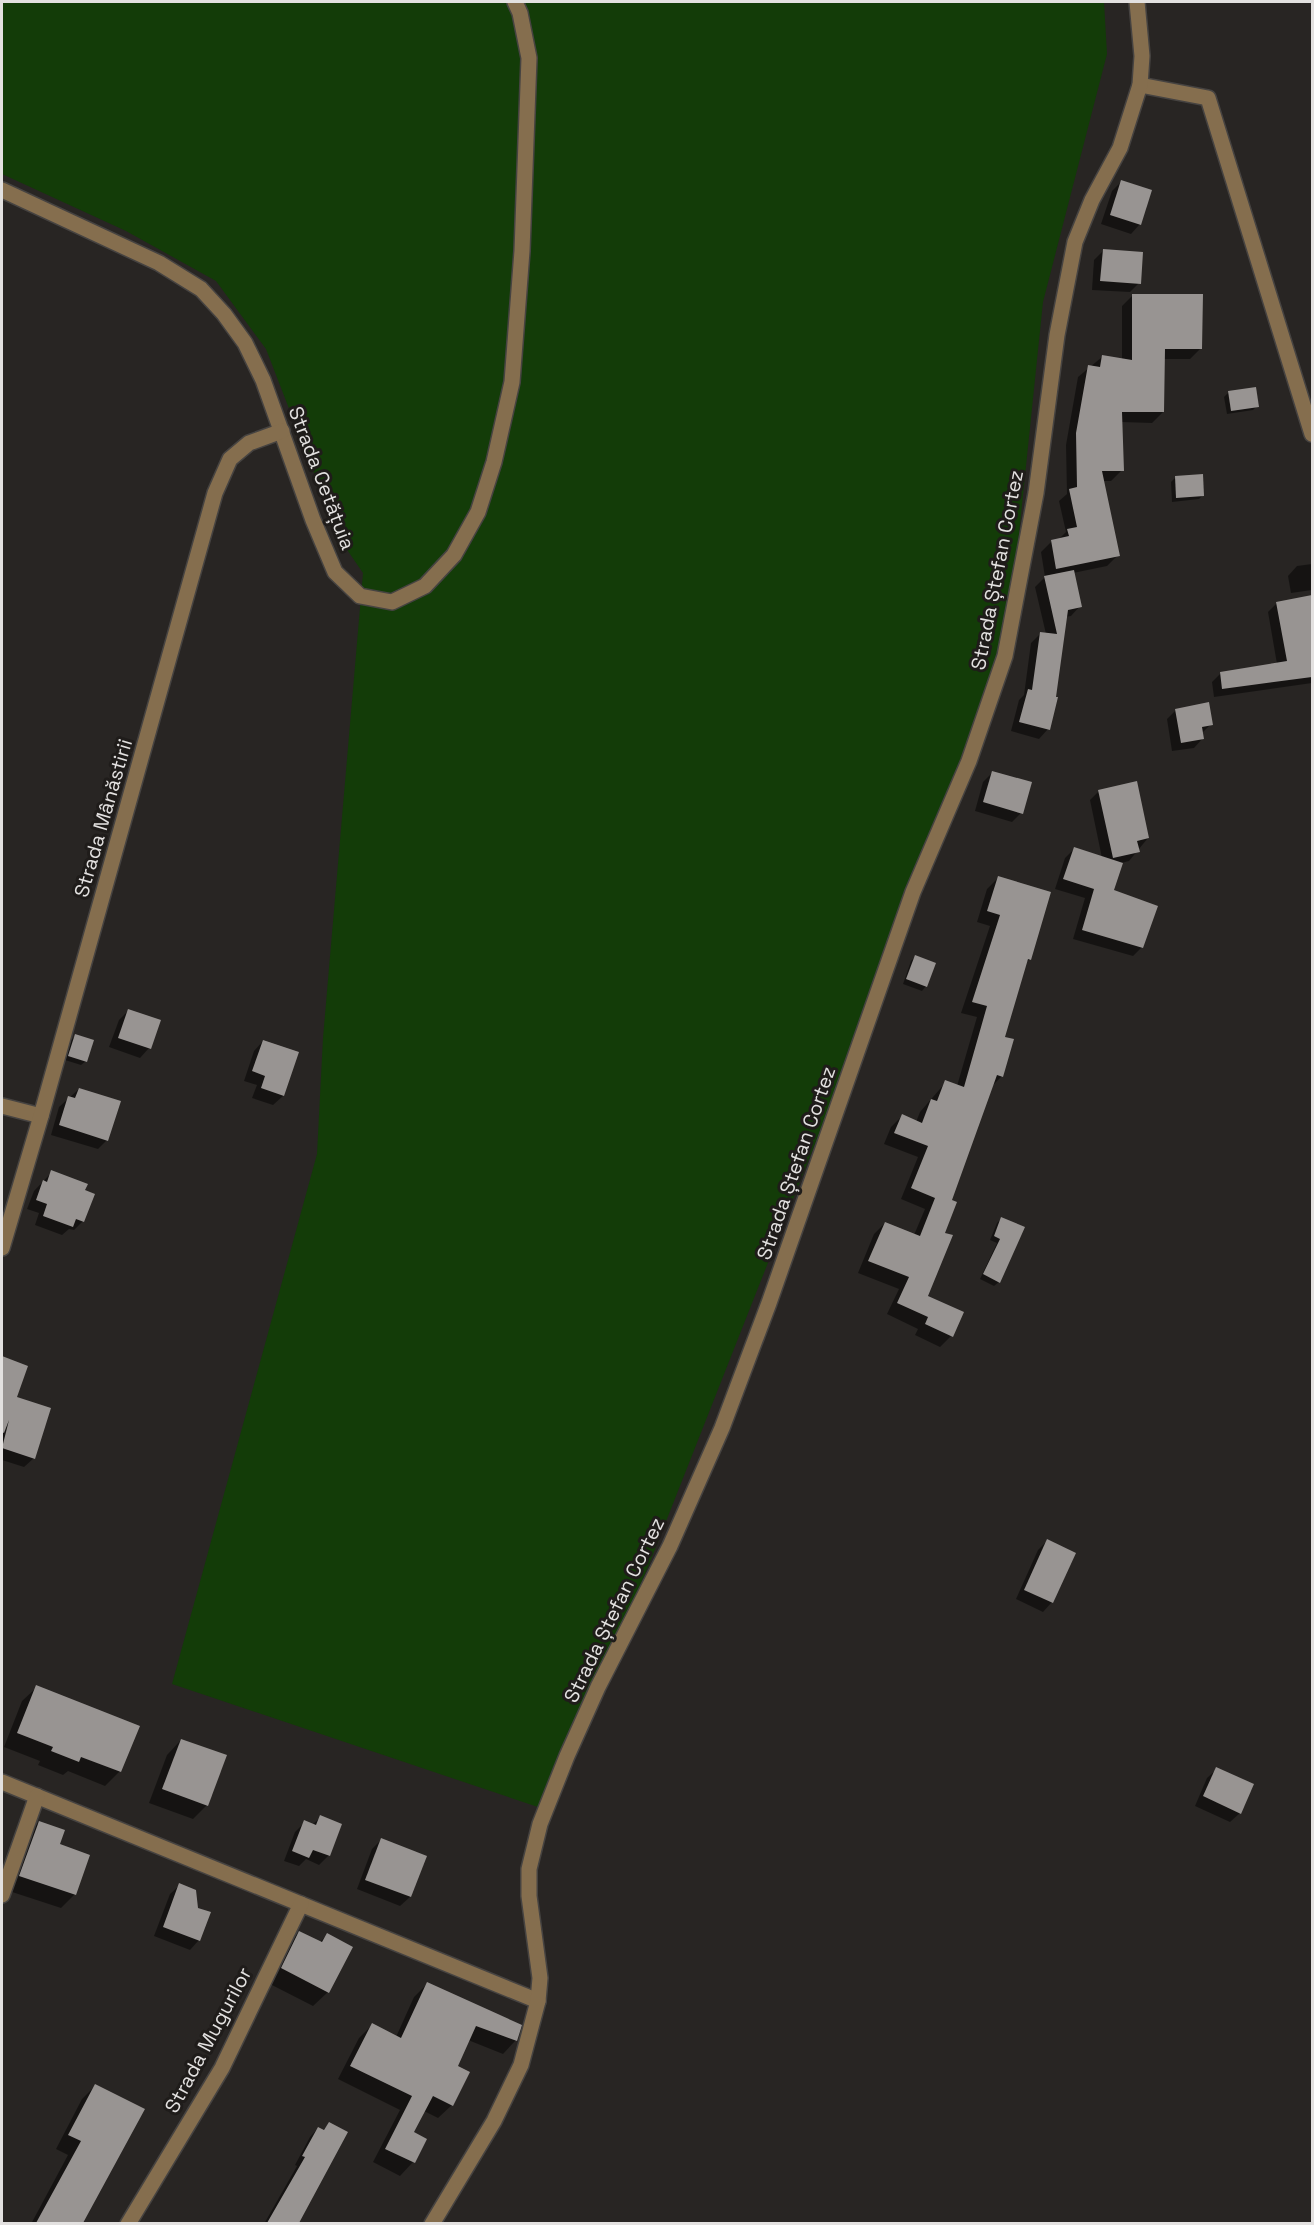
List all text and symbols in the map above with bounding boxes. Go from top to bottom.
street label: Strada Cetățuia [283,403,361,553]
street label: Strada Ștefan Cortez [965,468,1029,672]
street label: Strada Mânăstirii [68,736,138,900]
street label: Strada Ștefan Cortez [751,1063,841,1263]
street label: Strada Ștefan Cortez [558,1513,670,1707]
street label: Strada Mugurilor [159,1963,257,2117]

